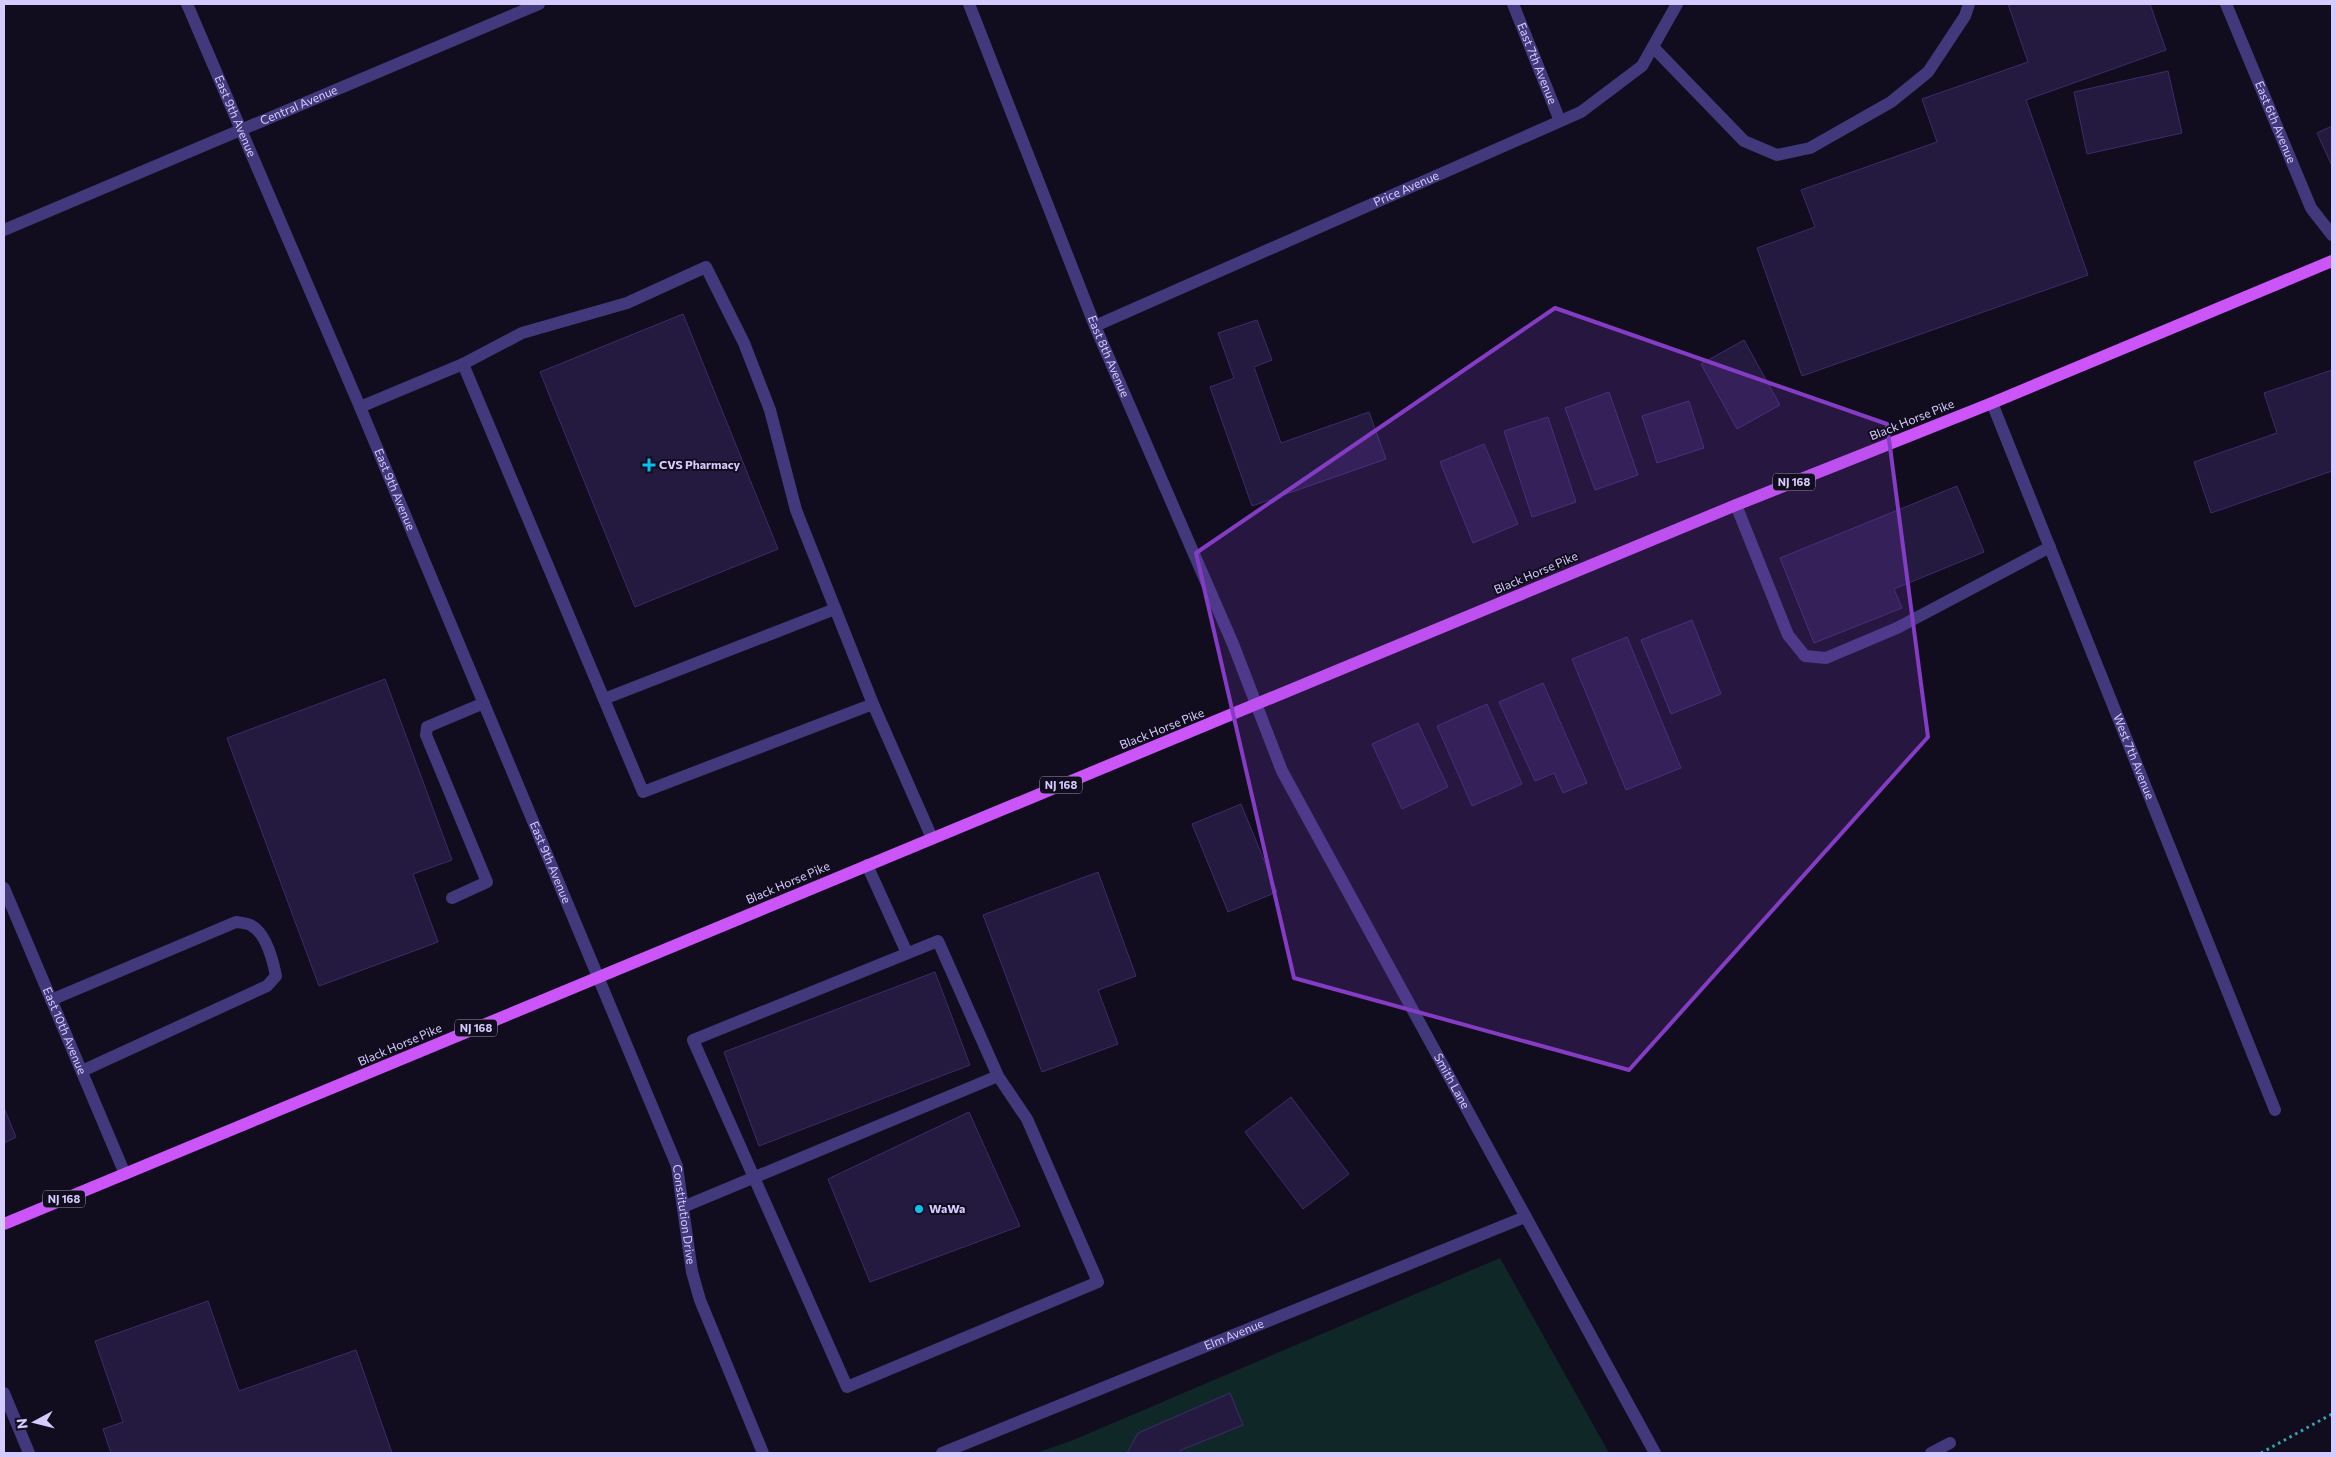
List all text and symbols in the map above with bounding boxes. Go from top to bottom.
street label: East 7th Avenue [1515,20,1560,106]
street label: East 9th Avenue [212,73,260,159]
street label: East 6th Avenue [2253,79,2299,165]
street label: Central Avenue [258,82,339,127]
street label: Price Avenue [1371,168,1441,209]
street label: East 8th Avenue [1086,313,1133,399]
street label: Black Horse Pike [1867,396,1956,442]
street label: East 9th Avenue [372,446,419,532]
place label: CVS Pharmacy [659,457,741,471]
marker: CVS Pharmacy [643,459,655,471]
road number: NJ 168 [1773,474,1815,491]
street label: Black Horse Pike [1492,548,1580,596]
street label: Black Horse Pike [1117,705,1206,751]
street label: West 7th Avenue [2111,712,2158,801]
road number: NJ 168 [1040,776,1082,794]
street label: East 9th Avenue [528,819,574,905]
street label: Black Horse Pike [744,858,832,906]
street label: East 10th Avenue [41,985,90,1076]
street label: Black Horse Pike [356,1020,444,1068]
road number: NJ 168 [455,1020,497,1036]
street label: Smith Lane [1432,1050,1473,1111]
street label: Constitution Drive [671,1163,699,1265]
road number: NJ 168 [43,1190,85,1208]
place label: WaWa [929,1201,965,1215]
marker: WaWa [913,1203,925,1215]
street label: Elm Avenue [1202,1316,1265,1352]
north arrow [10,1397,60,1447]
text: N [13,1417,31,1430]

